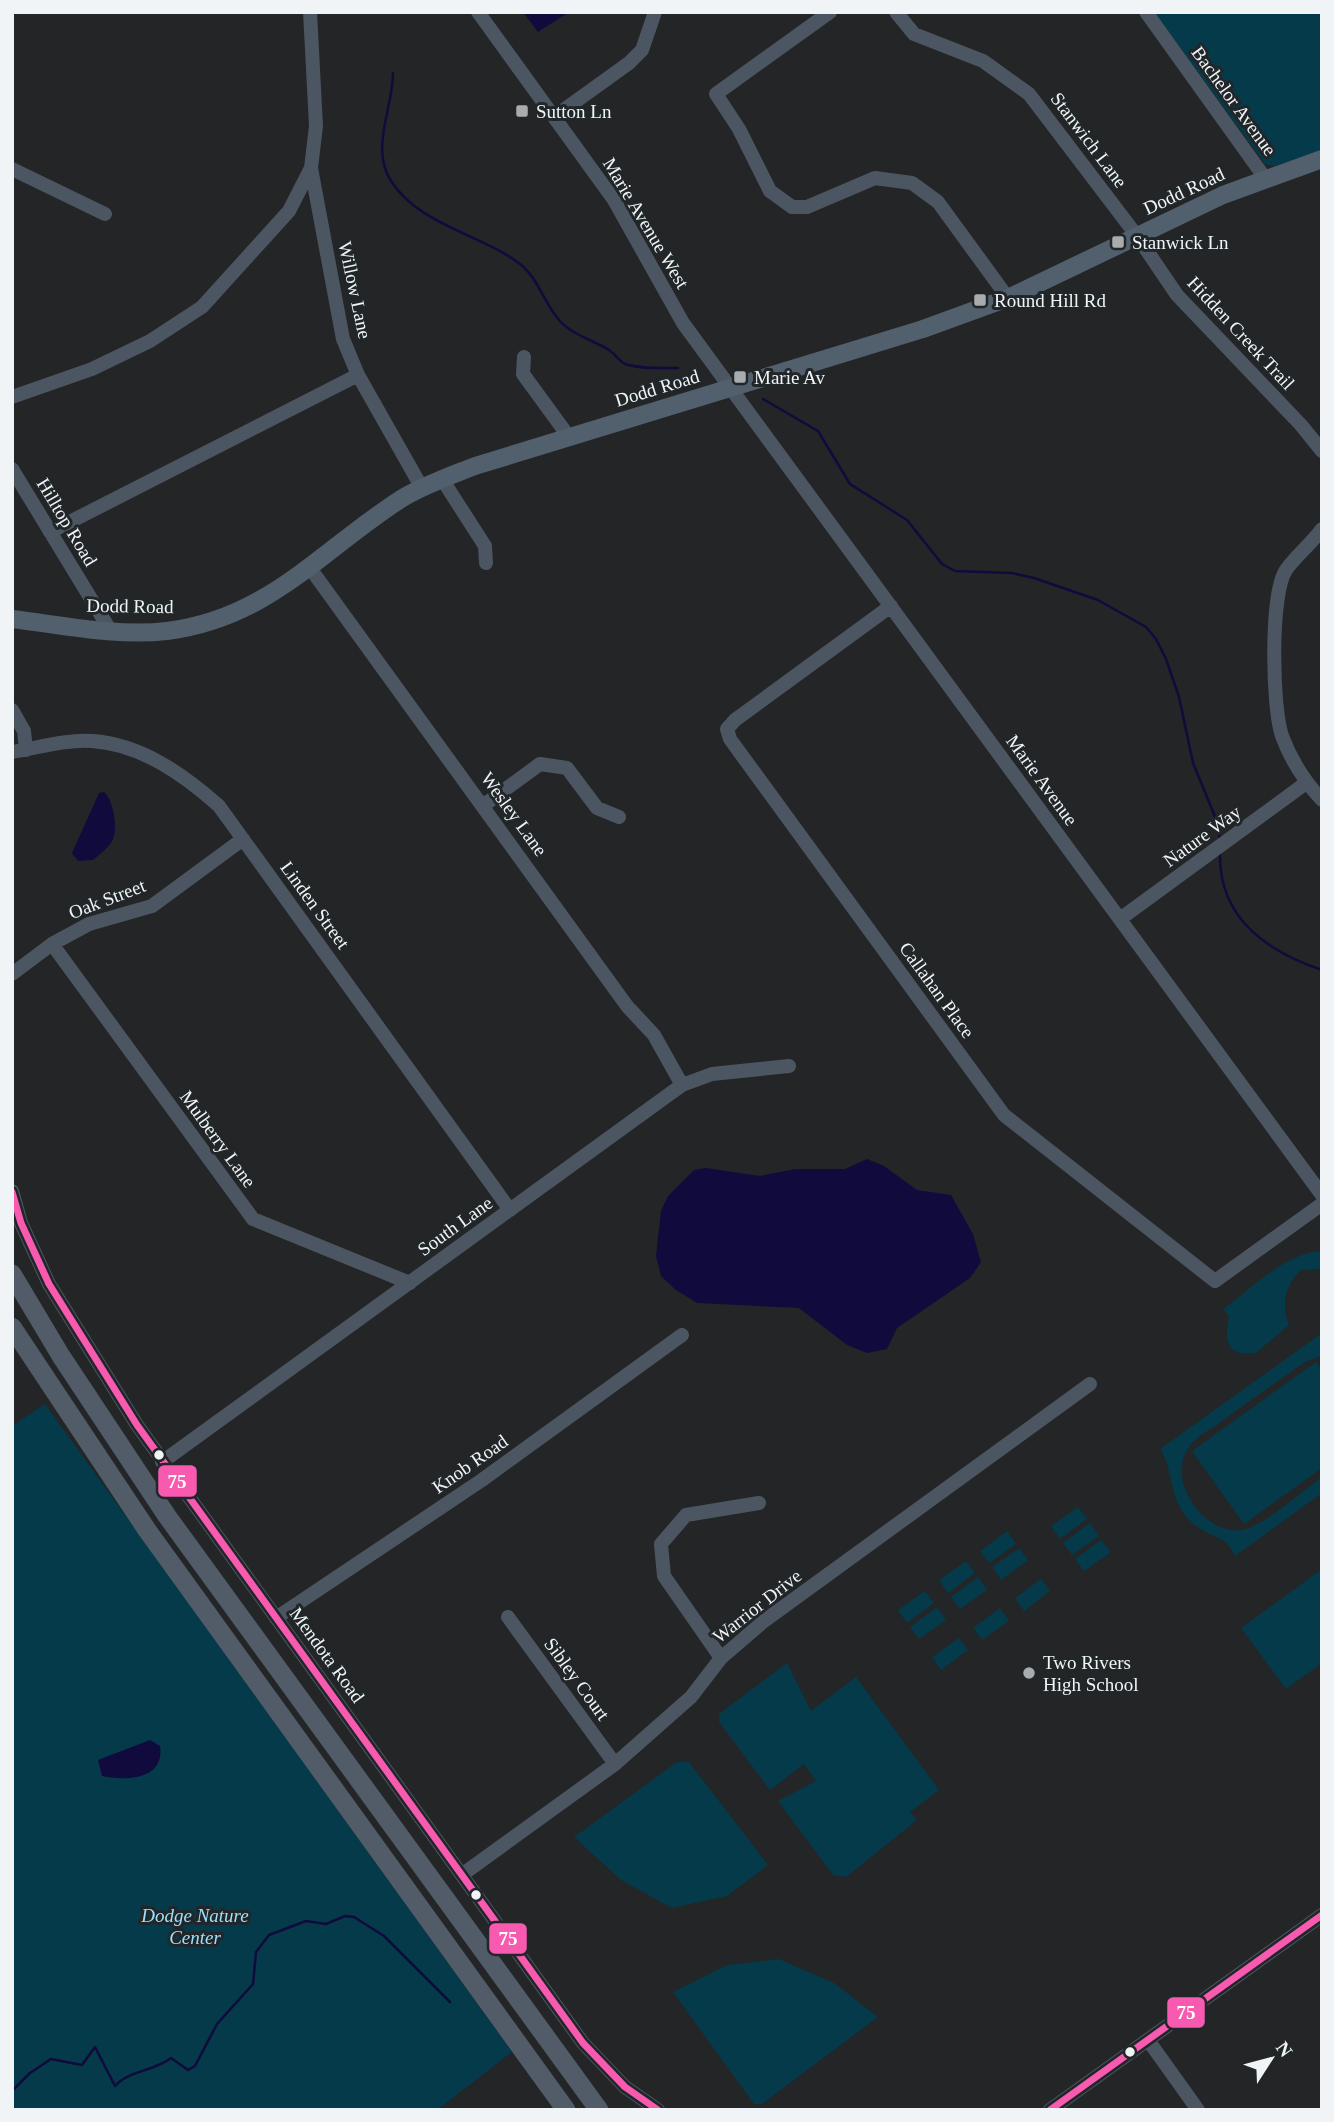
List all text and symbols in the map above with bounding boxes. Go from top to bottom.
street label: Bachelor Avenue [1187,42,1281,160]
street label: Stanwich Lane [1046,88,1132,192]
place label: Sutton Ln [536,101,612,122]
marker: Sutton Ln [514,103,530,119]
street label: Marie Avenue West [599,154,694,293]
street label: Dodd Road [1140,163,1228,219]
place label: Stanwick Ln [1132,232,1229,253]
marker: Stanwick Ln [1110,234,1126,250]
street label: Willow Lane [334,239,376,341]
street label: Hidden Creek Trail [1183,272,1299,394]
place label: Round Hill Rd [994,290,1106,311]
marker: Round Hill Rd [972,292,988,308]
street label: Dodd Road [612,365,702,411]
place label: Marie Av [754,367,825,388]
marker: Marie Av [732,369,748,385]
street label: Hilltop Road [33,474,102,570]
street label: Dodd Road [86,595,174,617]
street label: Marie Avenue [1002,731,1082,829]
street label: Wesley Lane [477,768,551,860]
street label: Nature Way [1159,801,1245,871]
street label: Linden Street [276,857,354,953]
street label: Oak Street [66,874,149,923]
street label: Callahan Place [895,938,979,1042]
street label: Mulberry Lane [176,1087,260,1191]
street label: South Lane [414,1192,496,1260]
street label: Knob Road [428,1430,512,1498]
unlabelled marker [152,1448,166,1462]
line badge: 75 [157,1464,198,1498]
text: 75 [168,1471,187,1492]
street label: Warrior Drive [709,1565,805,1647]
street label: Mendota Road [285,1603,369,1707]
street label: Sibley Court [540,1634,614,1725]
place label: Two Rivers High School [1043,1652,1139,1695]
marker: Two Rivers High School [1021,1665,1037,1681]
unlabelled marker [469,1888,483,1902]
park label: Dodge Nature Center [140,1905,249,1948]
line badge: 75 [488,1922,528,1955]
text: 75 [499,1928,518,1949]
line badge: 75 [1166,1996,1206,2029]
text: 75 [1177,2002,1196,2023]
north arrow [1236,2024,1306,2094]
text: N [1272,2038,1297,2061]
unlabelled marker [1123,2045,1137,2059]

